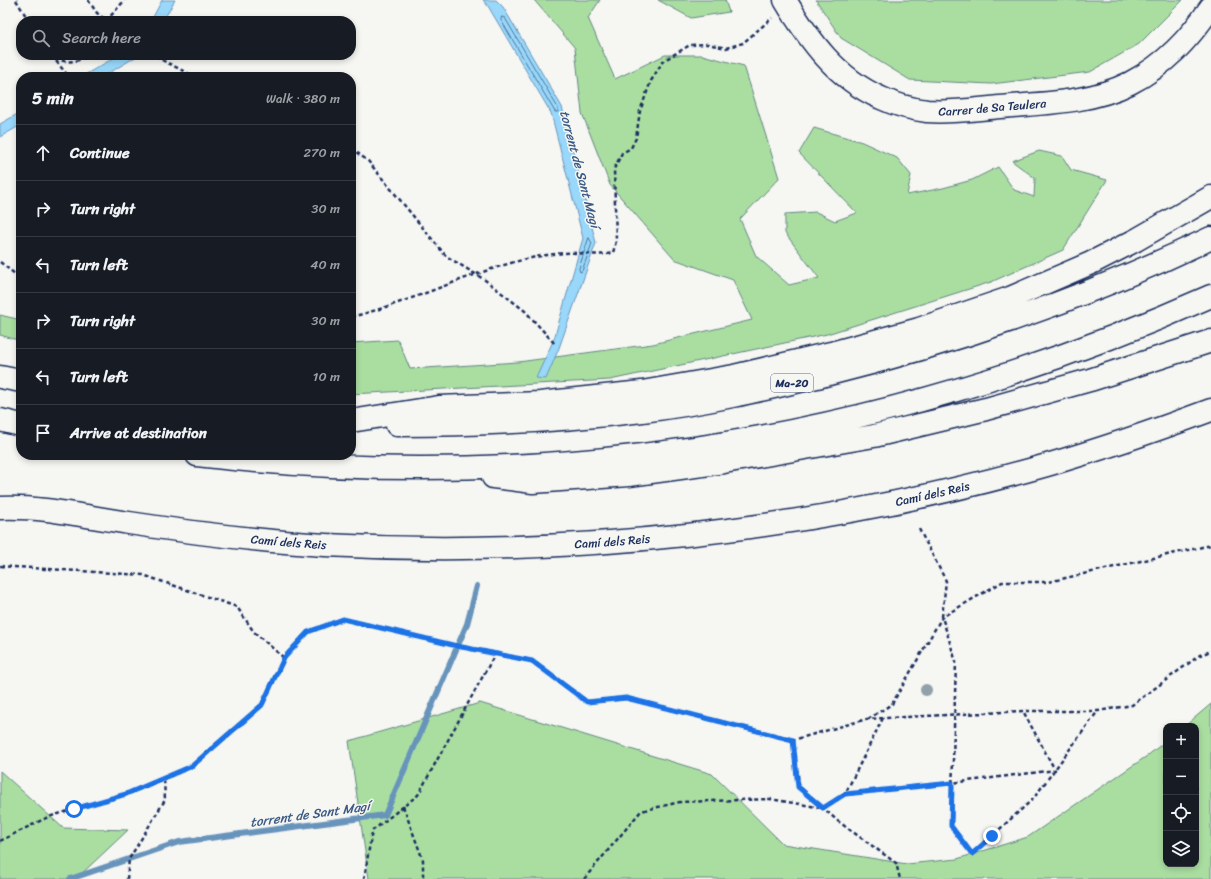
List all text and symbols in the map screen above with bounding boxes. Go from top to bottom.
search box [16,16,356,60]
text: Search here [62,25,141,51]
icon: search [30,27,52,49]
text: 5 min [32,83,74,113]
text: Walk · 380 m [266,87,340,110]
street label: Carrer de Sa Teulera [938,92,1048,123]
water label: torrent de Sant Magí [553,108,608,235]
text: Continue [70,140,130,166]
text: 270 m [303,141,340,164]
icon: ahead [32,142,54,164]
text: Turn right [70,196,135,222]
text: 30 m [311,197,340,220]
icon: right [32,198,54,220]
text: Turn left [70,252,128,278]
text: 40 m [310,253,340,276]
icon: left [32,254,54,276]
text: Turn right [70,308,135,334]
text: 30 m [311,309,340,332]
icon: right [32,310,54,332]
text: Turn left [70,364,128,390]
text: 10 m [313,365,340,388]
icon: left [32,366,54,388]
road number: Ma-20 [771,374,813,392]
text: Arrive at destination [70,420,207,446]
icon: arrive [32,422,54,444]
street label: Camí dels Reis [893,475,972,513]
street label: Camí dels Reis [250,528,328,556]
street label: Camí dels Reis [574,528,652,555]
map controls [1163,723,1199,867]
button: + [1163,723,1199,759]
button: − [1163,759,1199,795]
water label: torrent de Sant Magí [249,794,376,834]
button: locate [1163,795,1199,831]
route start [65,800,83,818]
route end [983,827,1001,845]
button: layers [1163,831,1199,867]

